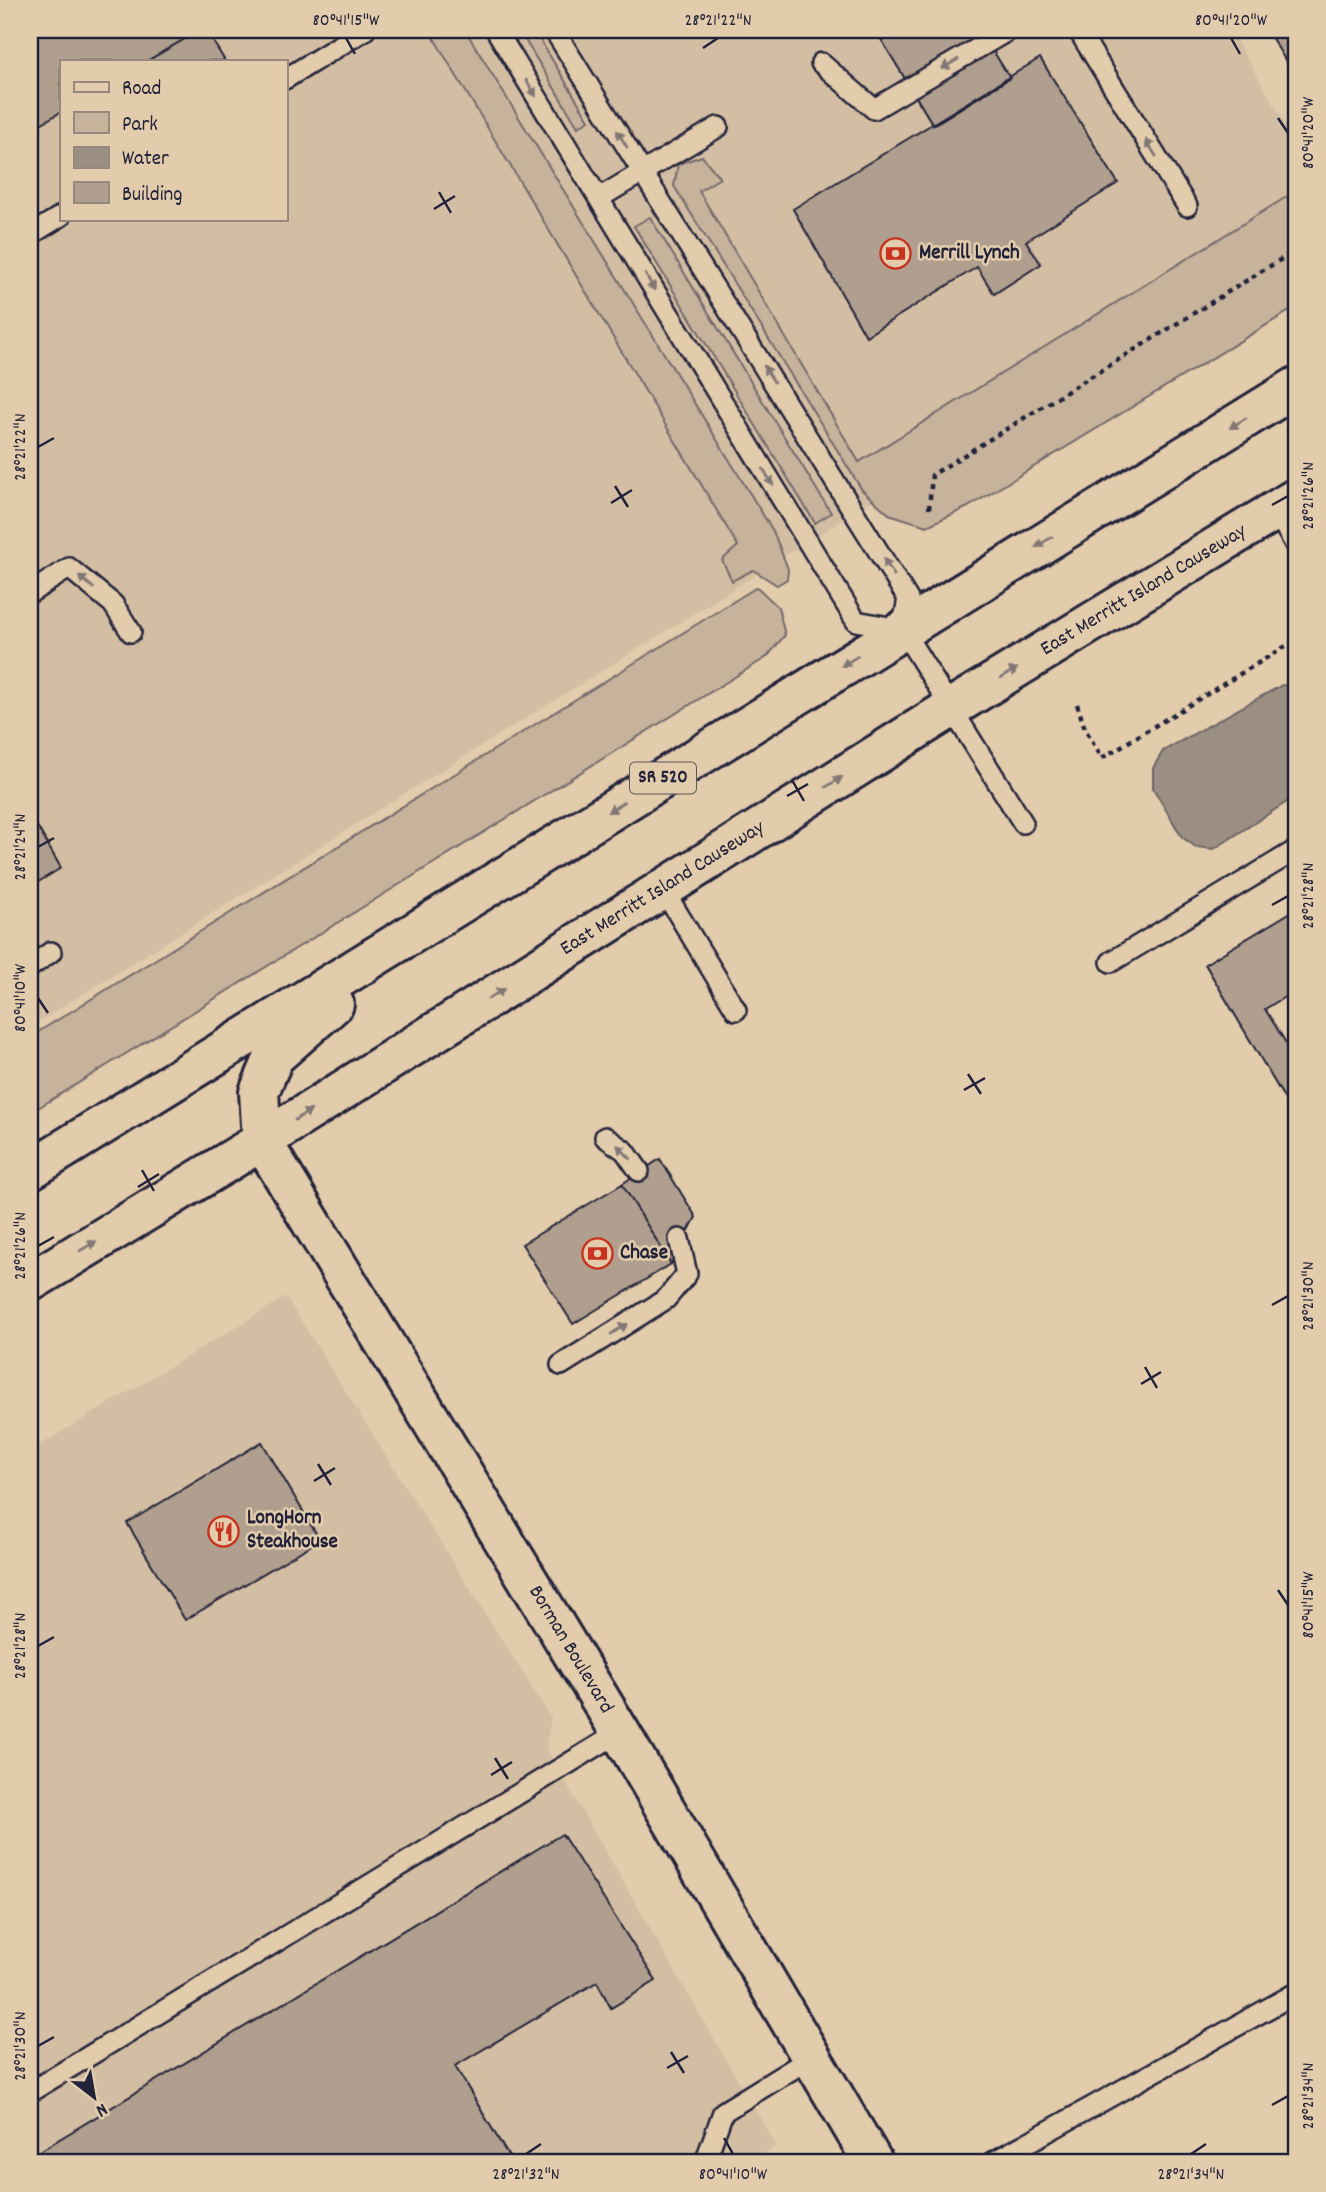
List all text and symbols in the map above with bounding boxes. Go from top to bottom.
text: 80°41'15"W [313,9,380,34]
text: 28°21'22"N [684,9,752,34]
text: 80°41'20"W [1195,9,1268,34]
one-way arrow [940,58,960,70]
legend [60,60,287,220]
text: Road [122,75,161,105]
one-way arrow [525,78,538,98]
text: 80°41'20"W [1297,96,1322,169]
text: Park [122,111,158,141]
one-way arrow [616,130,629,149]
one-way arrow [1144,138,1157,157]
text: Water [122,145,169,175]
text: Building [122,181,182,211]
bank icon: Merrill Lynch [879,237,913,271]
place label: Merrill Lynch [919,239,1020,269]
one-way arrow [644,273,656,292]
one-way arrow [762,364,775,384]
text: 28°21'22"N [9,413,34,481]
one-way arrow [1229,416,1248,429]
text: 28°21'26"N [1297,462,1322,530]
one-way arrow [762,467,774,486]
street label: East Merritt Island Causeway [1035,517,1253,665]
one-way arrow [1035,535,1054,548]
one-way arrow [882,558,895,577]
one-way arrow [77,575,94,590]
one-way arrow [841,654,860,667]
one-way arrow [1000,666,1019,679]
road number: SR 520 [630,762,696,793]
one-way arrow [824,775,843,788]
one-way arrow [606,801,625,814]
text: 28°21'24"N [9,814,34,880]
street label: East Merritt Island Causeway [555,814,771,964]
text: 28°21'28"N [1297,863,1322,929]
text: 80°41'10"W [9,963,34,1032]
one-way arrow [486,988,506,1001]
one-way arrow [294,1109,313,1122]
one-way arrow [615,1144,632,1161]
text: 28°21'26"N [9,1212,34,1280]
bank icon: Chase [580,1237,614,1271]
place label: Chase [620,1239,668,1269]
one-way arrow [79,1240,98,1253]
text: 28°21'30"N [1297,1261,1322,1331]
one-way arrow [609,1322,628,1335]
place label: LongHorn Steakhouse [247,1504,338,1558]
restaurant icon: LongHorn Steakhouse [207,1514,241,1548]
text: 80°41'15"W [1297,1571,1322,1638]
street label: Borman Boulevard [520,1580,620,1720]
text: 28°21'28"N [9,1613,34,1679]
text: 28°21'30"N [9,2011,34,2081]
north arrow [60,2062,130,2132]
text: 28°21'34"N [1297,2063,1322,2129]
text: N [90,2095,112,2123]
text: 28°21'32"N [492,2163,560,2188]
text: 80°41'10"W [699,2163,768,2188]
text: 28°21'34"N [1158,2163,1224,2188]

